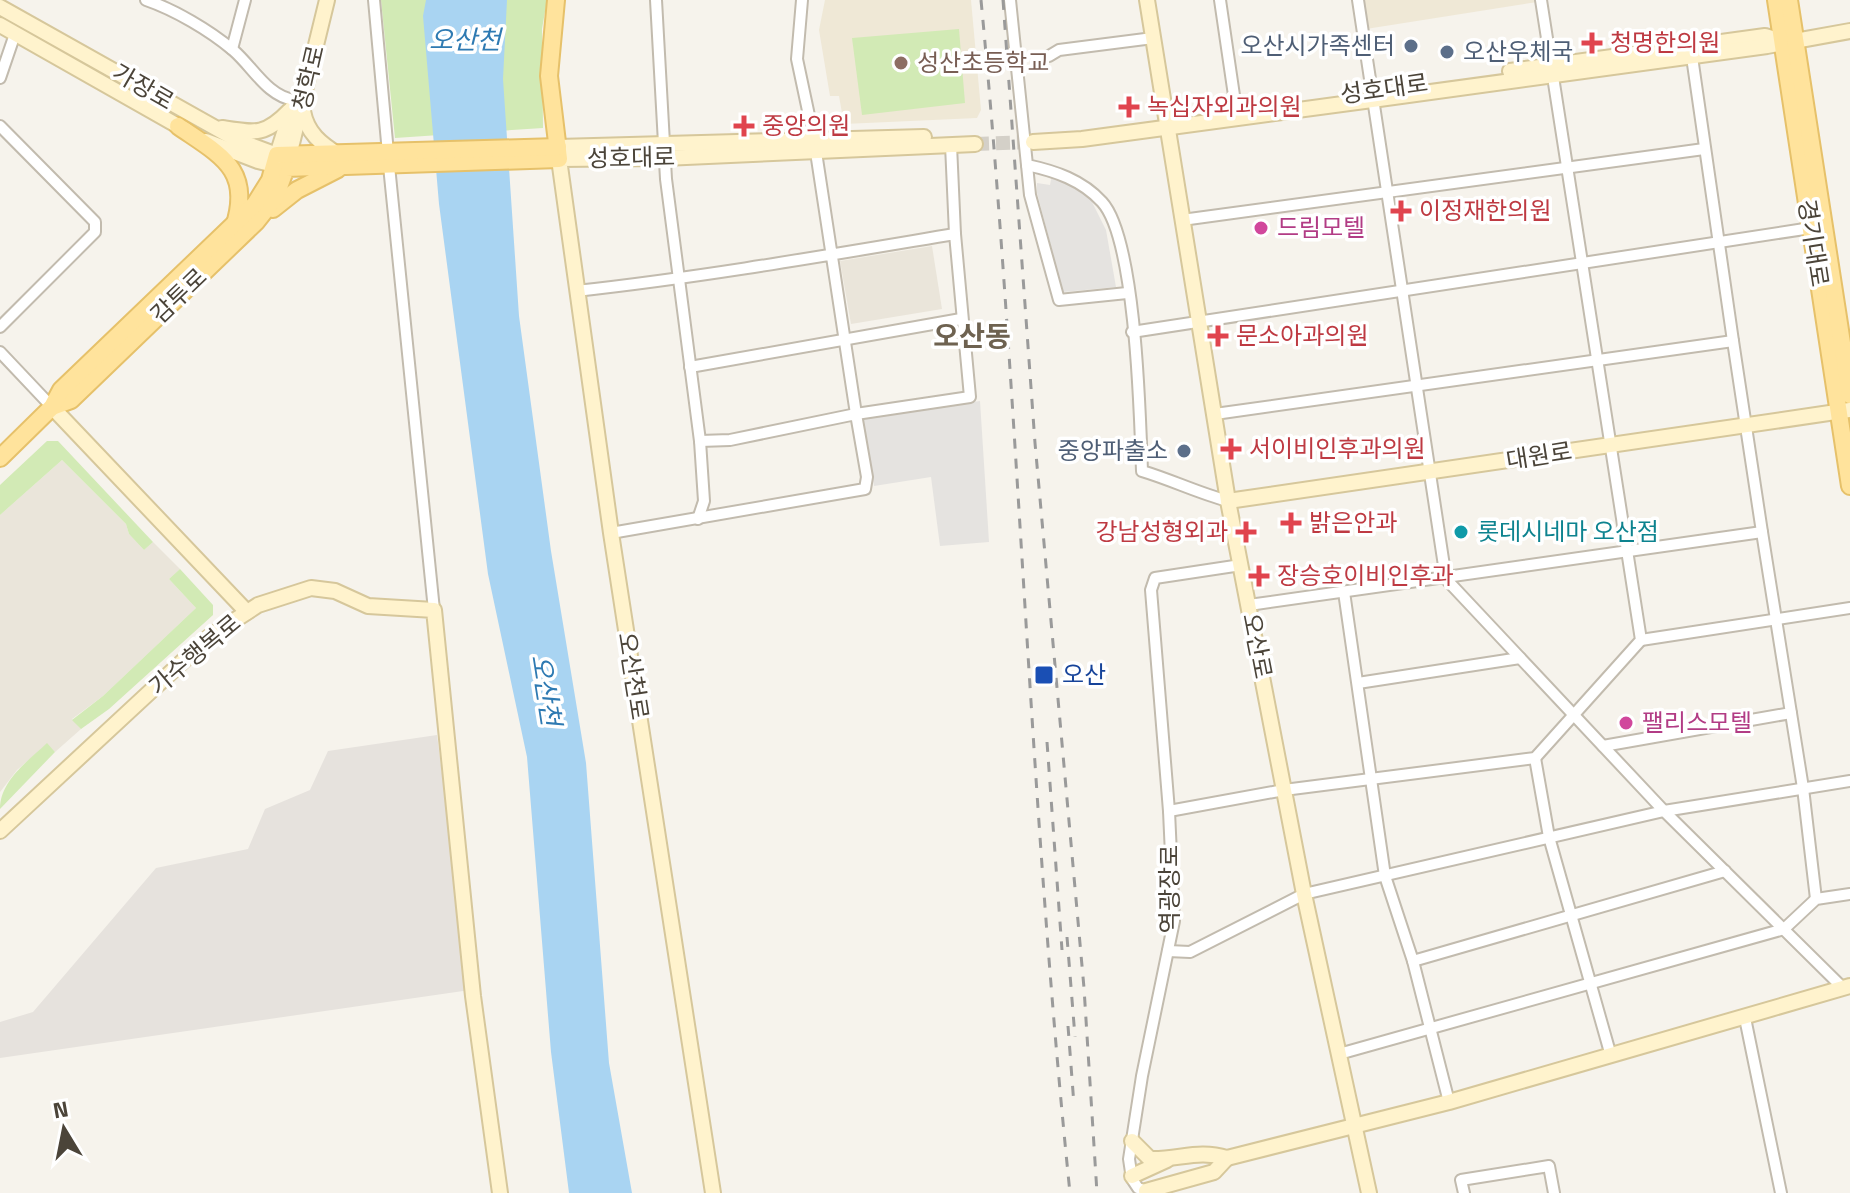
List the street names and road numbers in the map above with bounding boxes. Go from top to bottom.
street label: 청학로 [283,41,333,114]
street label: 가장로 [106,54,181,118]
street label: 성호대로 [1338,64,1430,112]
street label: 성호대로 [587,138,675,176]
street label: 경기대로 [1789,196,1839,289]
street label: 감투로 [142,259,215,331]
street label: 대원로 [1503,432,1574,478]
street label: 가수행복로 [140,605,248,704]
street label: 오산로 [1234,610,1282,682]
street label: 오산천로 [609,629,659,722]
street label: 역광장로 [1151,845,1187,933]

